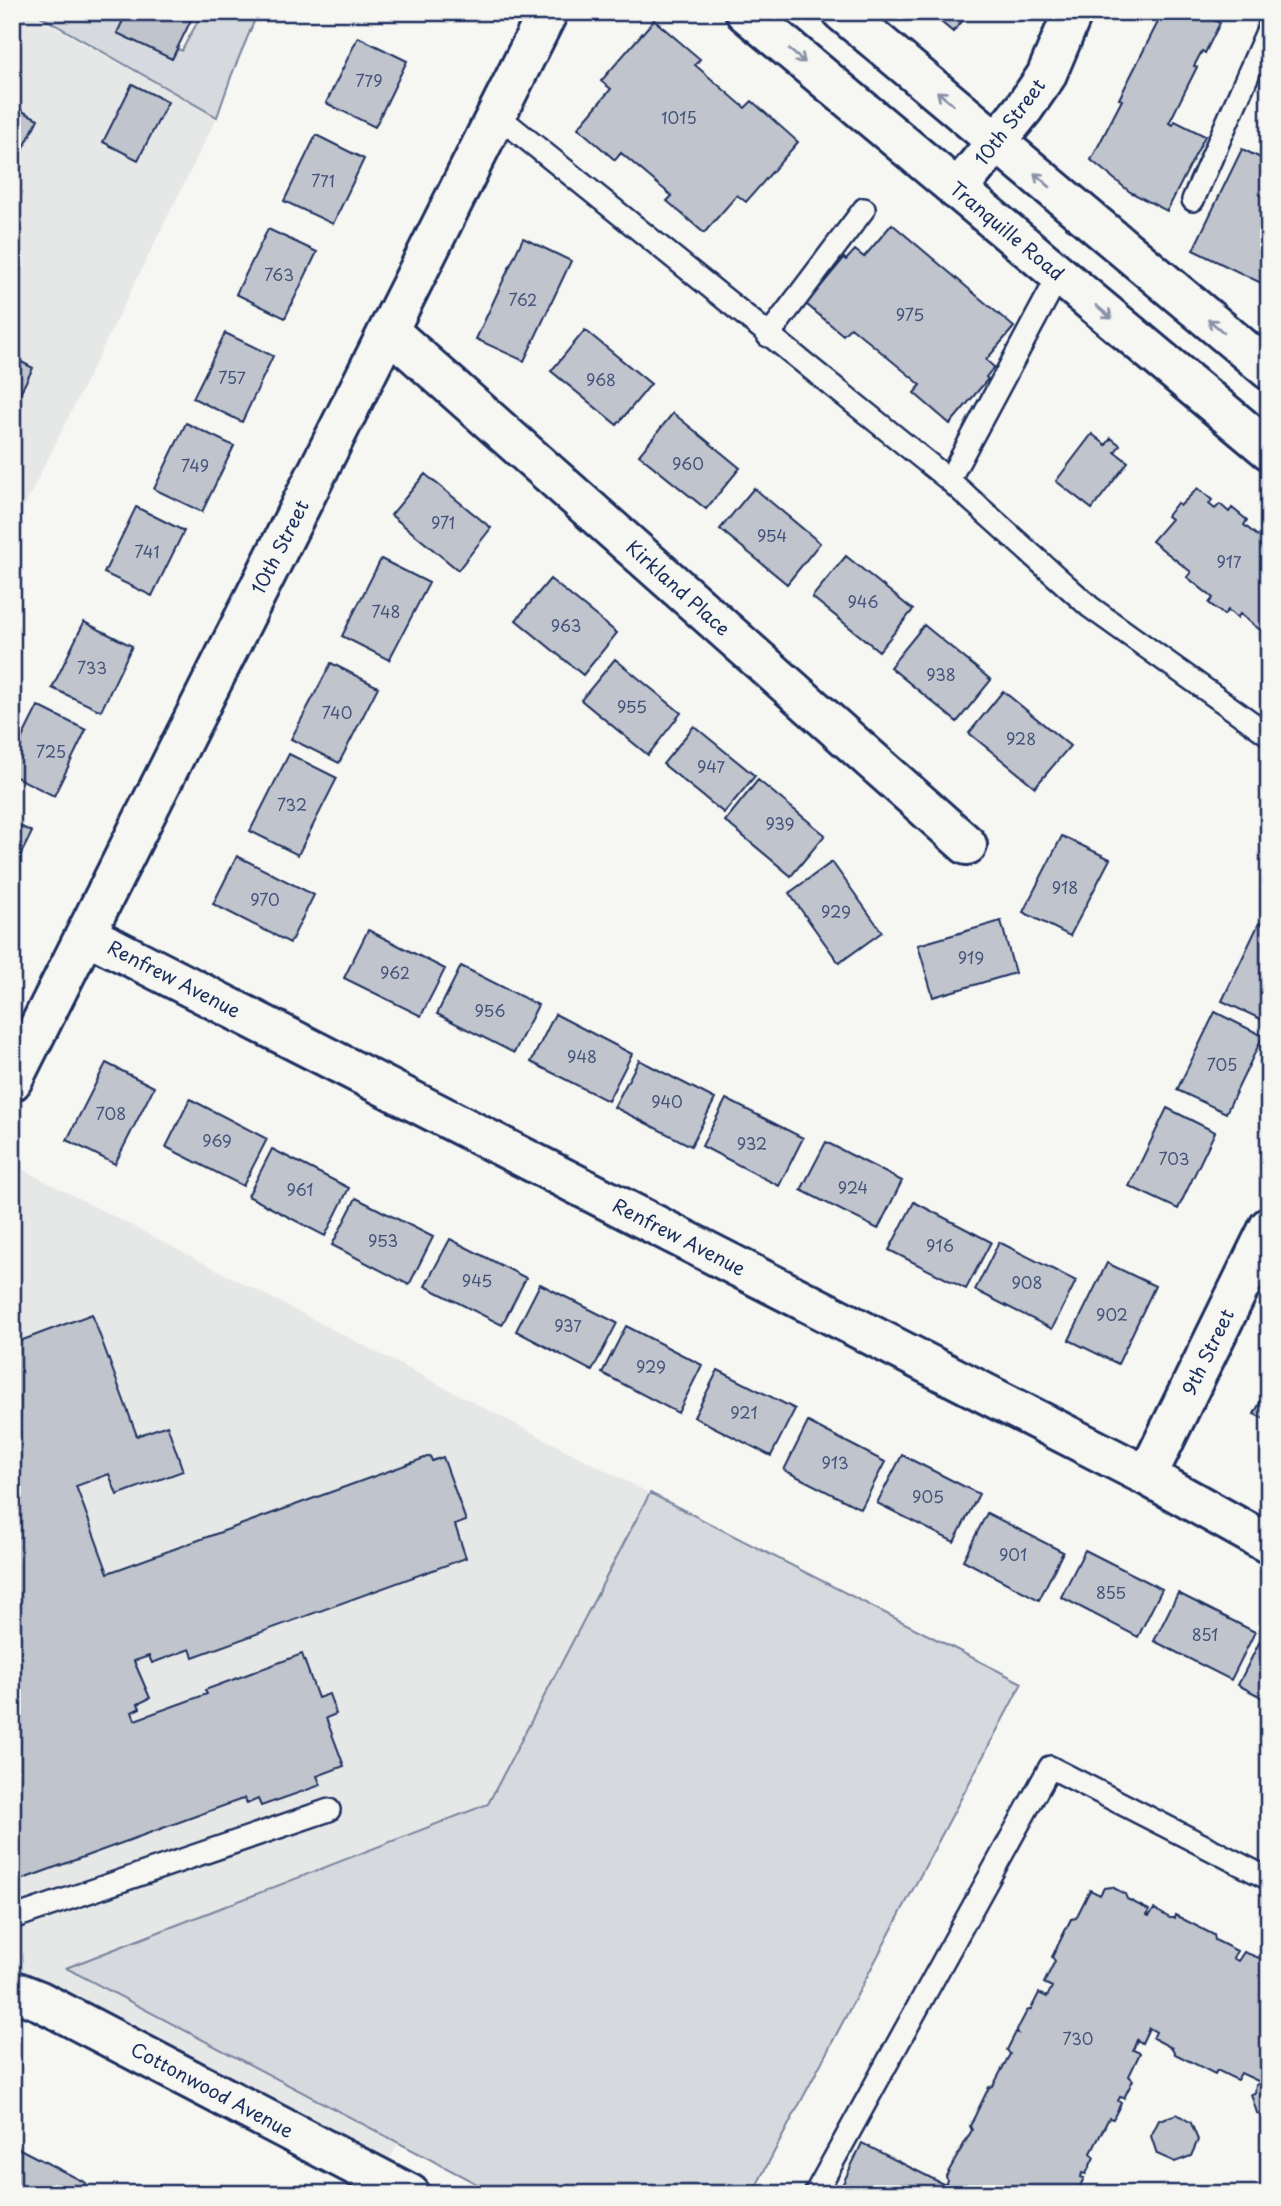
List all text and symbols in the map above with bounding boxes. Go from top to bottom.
one-way arrow [788,48,806,64]
house number: 779 [356,68,383,92]
street label: 10th Street [967,72,1051,171]
one-way arrow [936,90,954,106]
house number: 1015 [661,105,697,129]
house number: 771 [311,168,335,192]
one-way arrow [1033,172,1051,188]
street label: Tranquille Road [944,174,1071,286]
house number: 763 [264,262,294,286]
house number: 762 [509,287,537,311]
house number: 975 [896,302,924,326]
one-way arrow [1095,305,1113,320]
one-way arrow [1208,318,1226,334]
house number: 757 [218,365,246,389]
house number: 968 [586,367,616,391]
house number: 960 [672,451,704,475]
house number: 749 [181,453,209,477]
street label: 10th Street [243,494,315,598]
house number: 971 [431,510,455,534]
house number: 954 [757,523,787,547]
street label: Kirkland Place [620,533,737,642]
house number: 741 [134,539,160,563]
house number: 917 [1216,549,1242,573]
house number: 946 [847,589,879,613]
house number: 748 [372,599,400,623]
house number: 963 [551,613,581,637]
house number: 733 [77,655,107,679]
house number: 938 [926,662,956,686]
house number: 955 [617,694,647,718]
house number: 740 [322,700,352,724]
house number: 928 [1006,726,1036,750]
house number: 725 [36,739,66,763]
house number: 947 [697,754,726,778]
house number: 732 [277,792,307,816]
house number: 939 [765,811,795,835]
house number: 918 [1052,875,1078,899]
house number: 970 [250,887,280,911]
house number: 929 [821,899,851,923]
street label: Renfrew Avenue [103,933,246,1024]
house number: 919 [958,945,984,969]
house number: 962 [380,960,410,984]
house number: 956 [475,998,505,1022]
house number: 948 [567,1044,597,1068]
house number: 705 [1207,1052,1237,1076]
house number: 940 [651,1089,683,1113]
house number: 708 [96,1101,126,1125]
house number: 969 [202,1128,232,1152]
house number: 932 [737,1131,767,1155]
house number: 703 [1159,1146,1189,1170]
house number: 924 [838,1175,868,1199]
house number: 961 [287,1177,313,1201]
street label: Renfrew Avenue [608,1191,751,1282]
house number: 953 [368,1228,398,1252]
house number: 916 [926,1233,954,1257]
house number: 945 [462,1268,492,1292]
house number: 908 [1011,1270,1043,1294]
house number: 902 [1096,1302,1128,1326]
street label: 9th Street [1174,1304,1240,1399]
house number: 937 [554,1313,582,1337]
house number: 929 [636,1354,666,1378]
house number: 921 [730,1400,758,1424]
house number: 913 [821,1450,849,1474]
house number: 905 [912,1484,944,1508]
house number: 901 [999,1542,1027,1566]
house number: 855 [1096,1580,1126,1604]
house number: 851 [1192,1622,1218,1646]
house number: 730 [1063,2026,1093,2050]
street label: Cottonwood Avenue [126,2034,299,2144]

